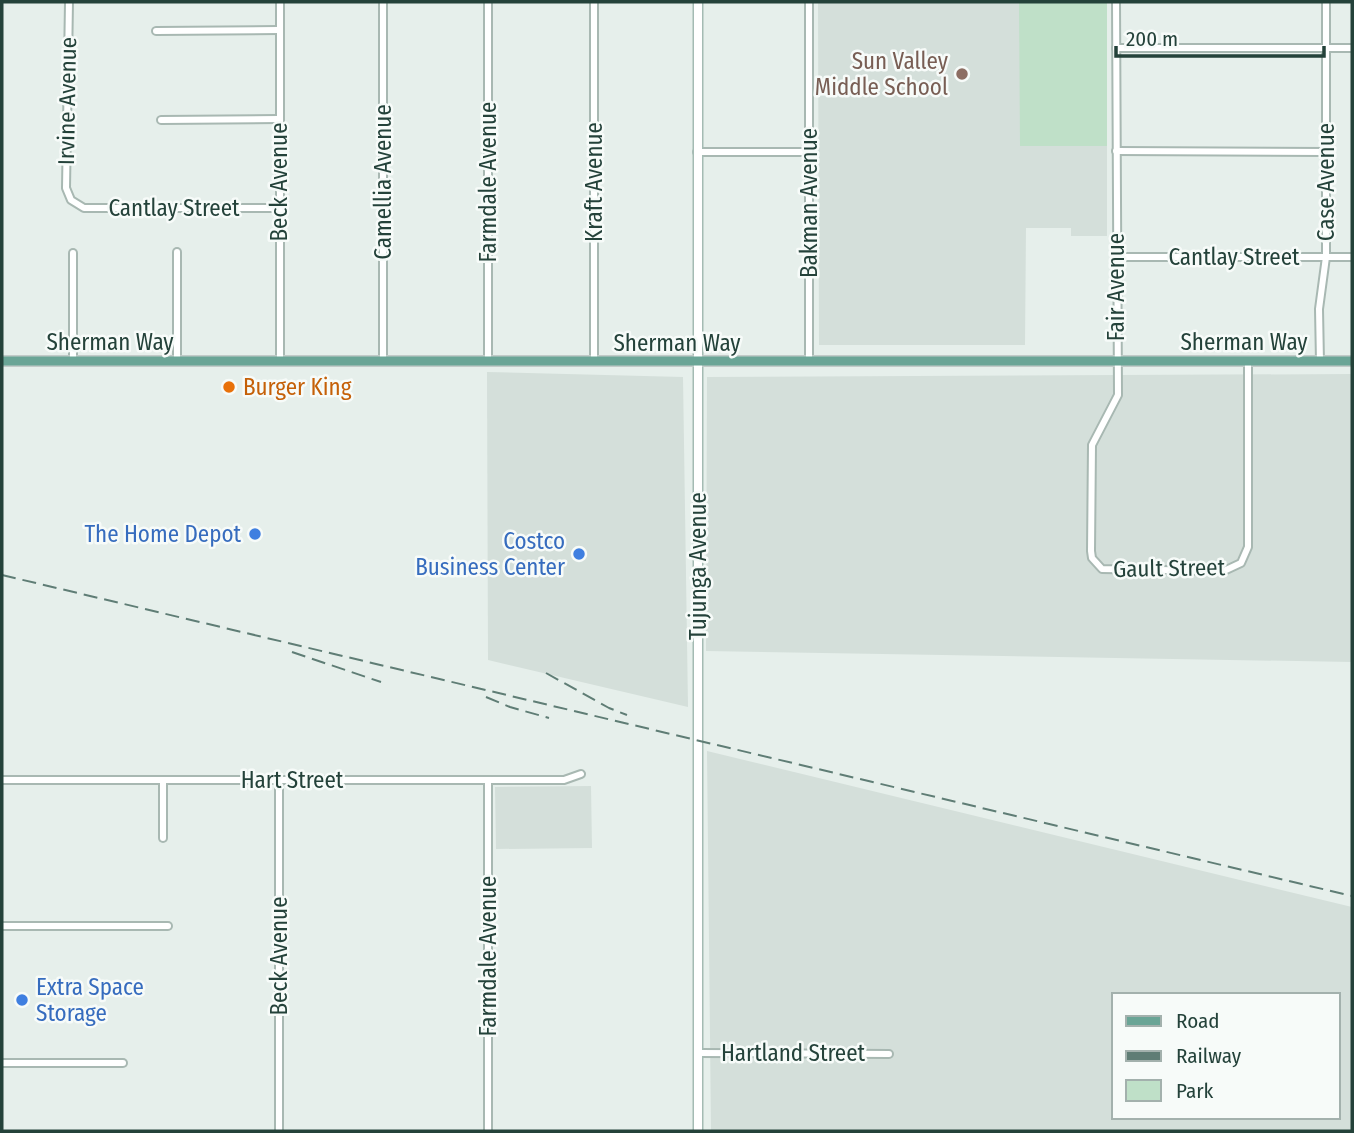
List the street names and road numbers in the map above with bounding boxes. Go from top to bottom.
street label: Irvine Avenue [52,37,82,165]
street label: Farmdale Avenue [474,102,502,262]
street label: Camellia Avenue [369,104,397,260]
street label: Beck Avenue [265,122,293,242]
street label: Kraft Avenue [580,122,608,242]
street label: Case Avenue [1312,123,1340,241]
street label: Bakman Avenue [795,128,823,278]
street label: Cantlay Street [108,194,240,222]
street label: Fair Avenue [1102,233,1130,341]
street label: Cantlay Street [1168,243,1300,271]
street label: Sherman Way [46,328,174,356]
street label: Sherman Way [1180,328,1308,356]
street label: Sherman Way [613,329,741,357]
street label: Tujunga Avenue [684,492,712,640]
street label: Gault Street [1113,553,1226,583]
street label: Hart Street [241,766,344,794]
street label: Farmdale Avenue [474,876,502,1036]
street label: Beck Avenue [265,896,293,1016]
street label: Hartland Street [721,1039,866,1067]

